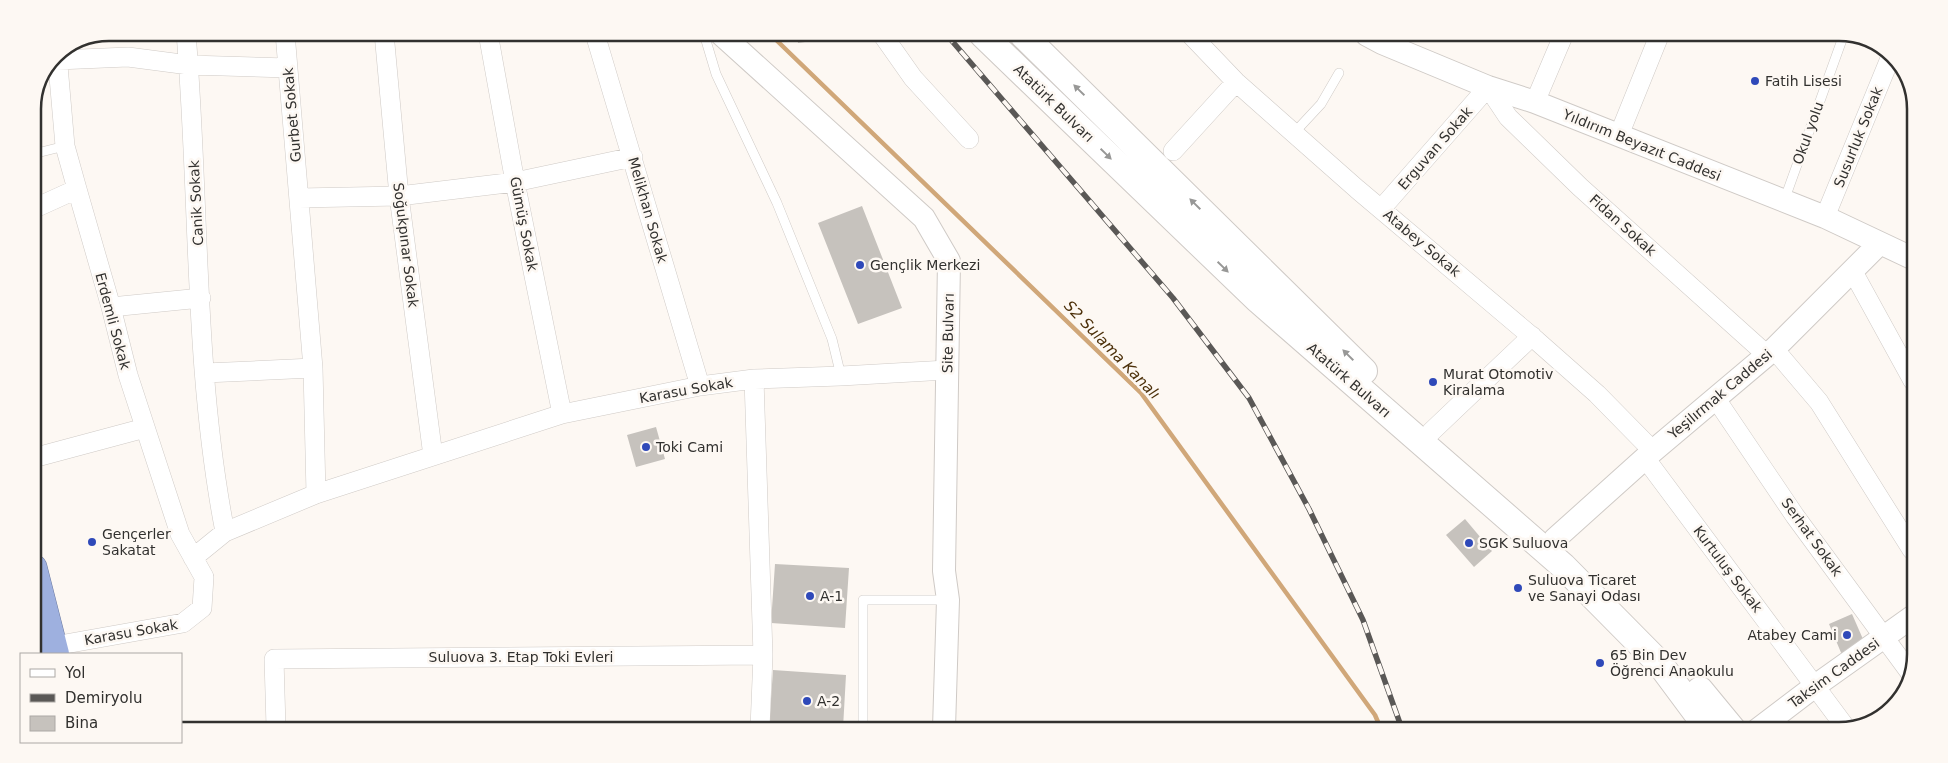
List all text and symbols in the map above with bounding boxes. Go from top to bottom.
street label: Atatürk Bulvarı [1011,61,1097,145]
street label: Gurbet Sokak [280,66,304,163]
place label: Fatih Lisesi [1765,73,1842,89]
marker: Fatih Lisesi [1749,75,1761,87]
one-way arrow [1073,84,1085,96]
street label: Susurluk Sokak [1831,84,1886,190]
street label: Okul yolu [1789,99,1827,167]
street label: Erguvan Sokak [1395,103,1476,193]
street label: Yıldırım Beyazıt Caddesi [1560,106,1723,184]
one-way arrow [1100,148,1112,160]
street label: Melikhan Sokak [625,155,671,266]
street label: Canik Sokak [186,159,206,246]
street label: Gümüş Sokak [507,175,541,274]
street label: Soğukpınar Sokak [390,182,422,309]
street label: Fidan Sokak [1587,191,1660,260]
one-way arrow [1189,198,1201,210]
street label: Atabey Sokak [1380,206,1464,280]
place label: Gençlik Merkezi [870,257,980,273]
marker: Gençlik Merkezi [854,259,866,271]
one-way arrow [1217,261,1229,273]
street label: Erdemli Sokak [92,271,134,372]
street label: Site Bulvarı [939,293,957,373]
water label: S2 Sulama Kanalı [1060,297,1164,403]
street label: Atatürk Bulvarı [1304,340,1394,420]
street label: Yeşilırmak Caddesi [1664,346,1775,443]
one-way arrow [1342,349,1354,361]
place label: Murat Otomotiv Kiralama [1443,366,1553,398]
street label: Karasu Sokak [638,374,735,406]
marker: Murat Otomotiv Kiralama [1427,376,1439,388]
place label: Toki Cami [655,439,723,455]
marker: Toki Cami [640,441,652,453]
street label: Serhat Sokak [1778,495,1846,580]
street label: Kurtuluş Sokak [1690,523,1766,616]
place label: Gençerler Sakatat [102,526,171,558]
place label: SGK Suluova [1479,535,1568,551]
marker: Gençerler Sakatat [86,536,98,548]
marker: SGK Suluova [1463,537,1475,549]
place label: Suluova Ticaret ve Sanayi Odası [1528,572,1641,604]
marker: Suluova Ticaret ve Sanayi Odası [1512,582,1524,594]
place label: A-1 [820,588,843,604]
marker: A-1 [804,590,816,602]
street label: Karasu Sokak [83,616,180,648]
place label: Atabey Cami [1747,627,1837,643]
marker: Atabey Cami [1841,629,1853,641]
street label: Taksim Caddesi [1785,635,1882,712]
place label: 65 Bin Dev Öğrenci Anaokulu [1610,647,1734,679]
street label: Suluova 3. Etap Toki Evleri [429,649,613,665]
legend [20,653,182,743]
marker: 65 Bin Dev Öğrenci Anaokulu [1594,657,1606,669]
text: Yol [64,664,86,682]
text: Demiryolu [65,689,142,707]
place label: A-2 [817,693,840,709]
marker: A-2 [801,695,813,707]
text: Bina [65,714,98,732]

